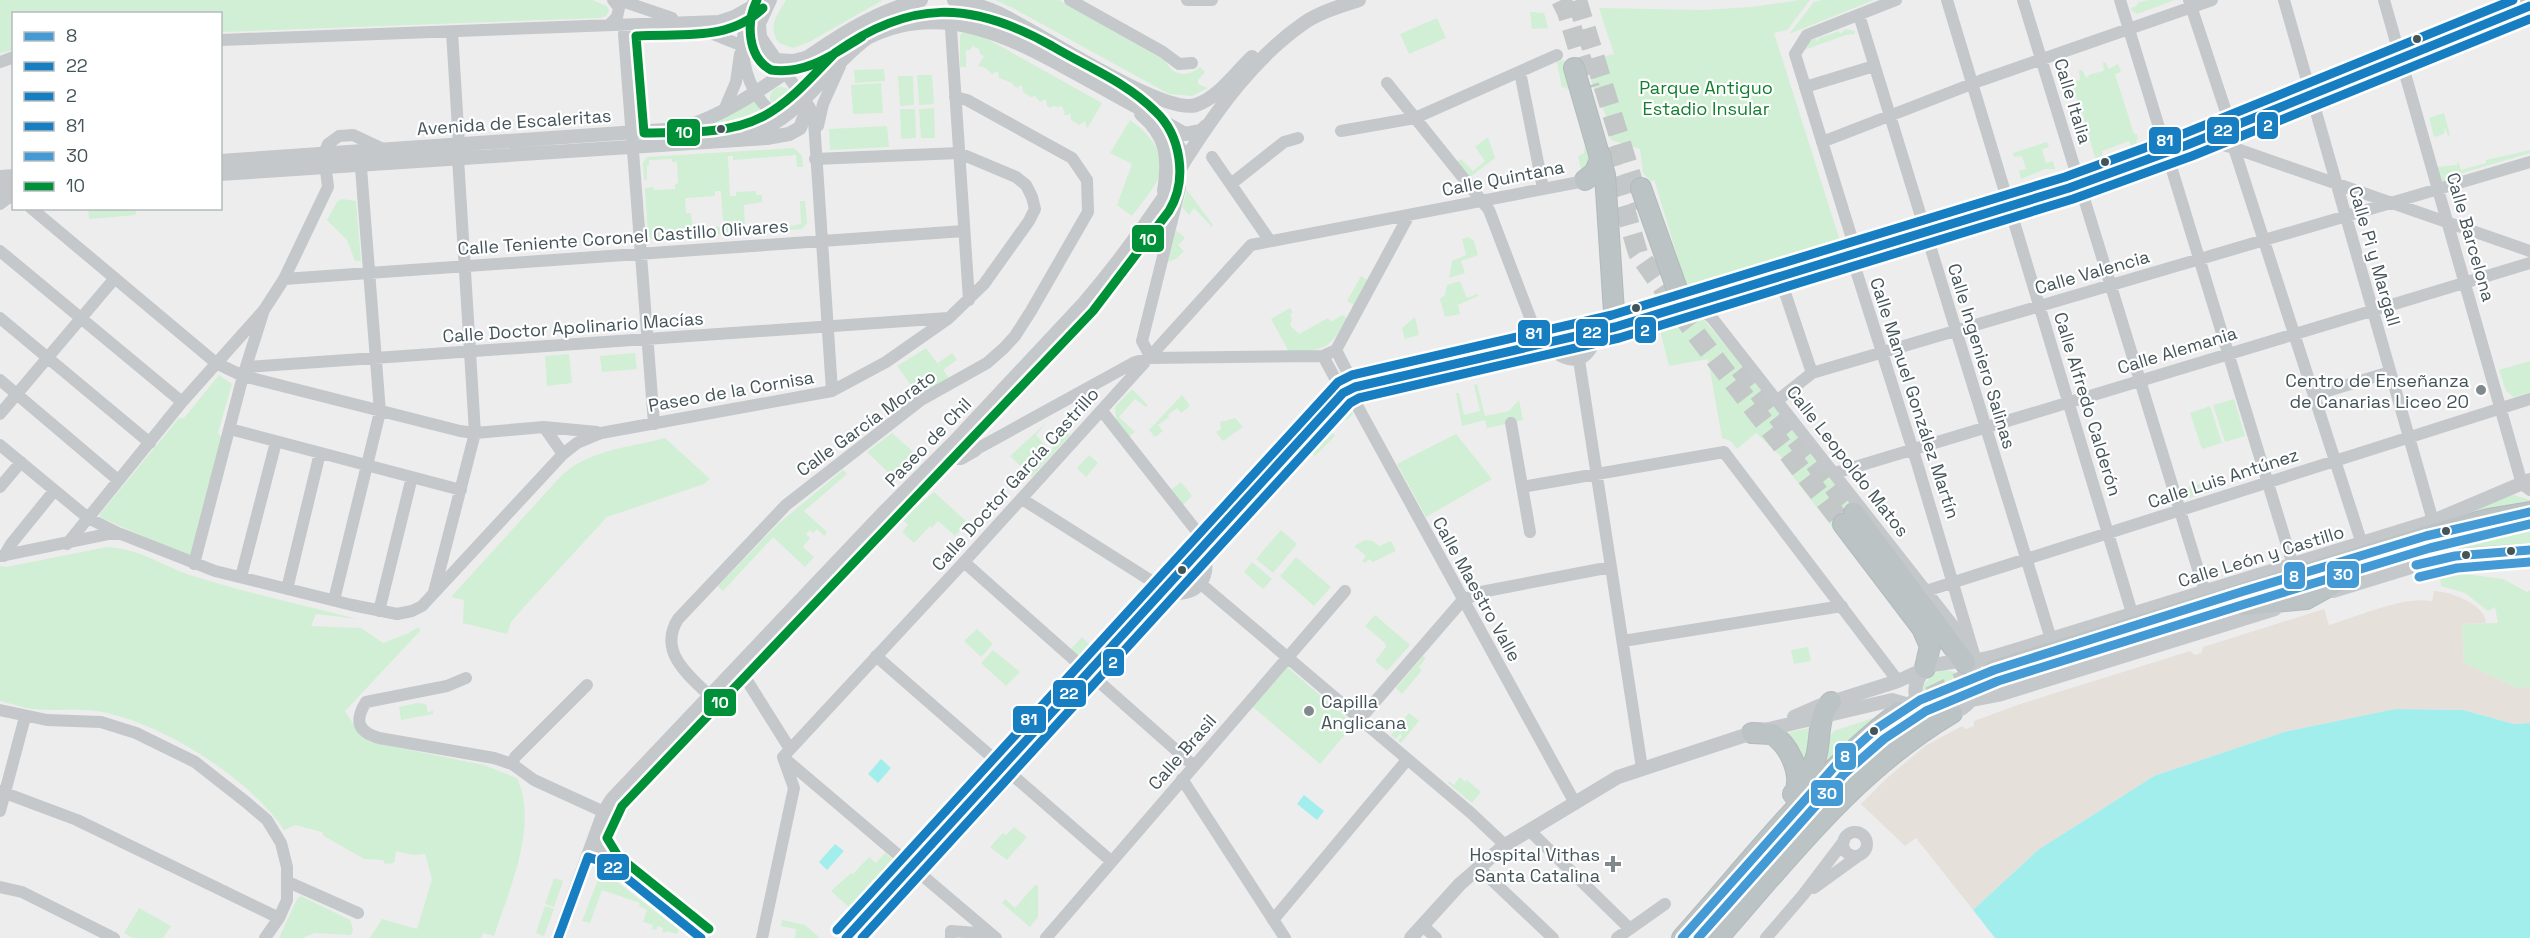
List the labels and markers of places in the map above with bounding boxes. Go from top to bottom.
unlabelled marker [2411,33,2423,45]
unlabelled marker [715,123,727,135]
unlabelled marker [2099,156,2111,168]
unlabelled marker [1630,302,1642,314]
place label: Centro de Enseñanza de Canarias Liceo 20 [2285,369,2469,413]
marker: Centro de Enseñanza de Canarias Liceo 20 [2474,383,2488,397]
unlabelled marker [2440,525,2452,537]
unlabelled marker [2505,545,2517,557]
unlabelled marker [2460,549,2472,561]
unlabelled marker [1176,564,1188,576]
place label: Capilla Anglicana [1321,690,1406,734]
marker: Capilla Anglicana [1302,704,1316,718]
unlabelled marker [1868,725,1880,737]
place label: Hospital Vithas Santa Catalina [1470,843,1600,887]
marker: Hospital Vithas Santa Catalina [1604,855,1622,873]

